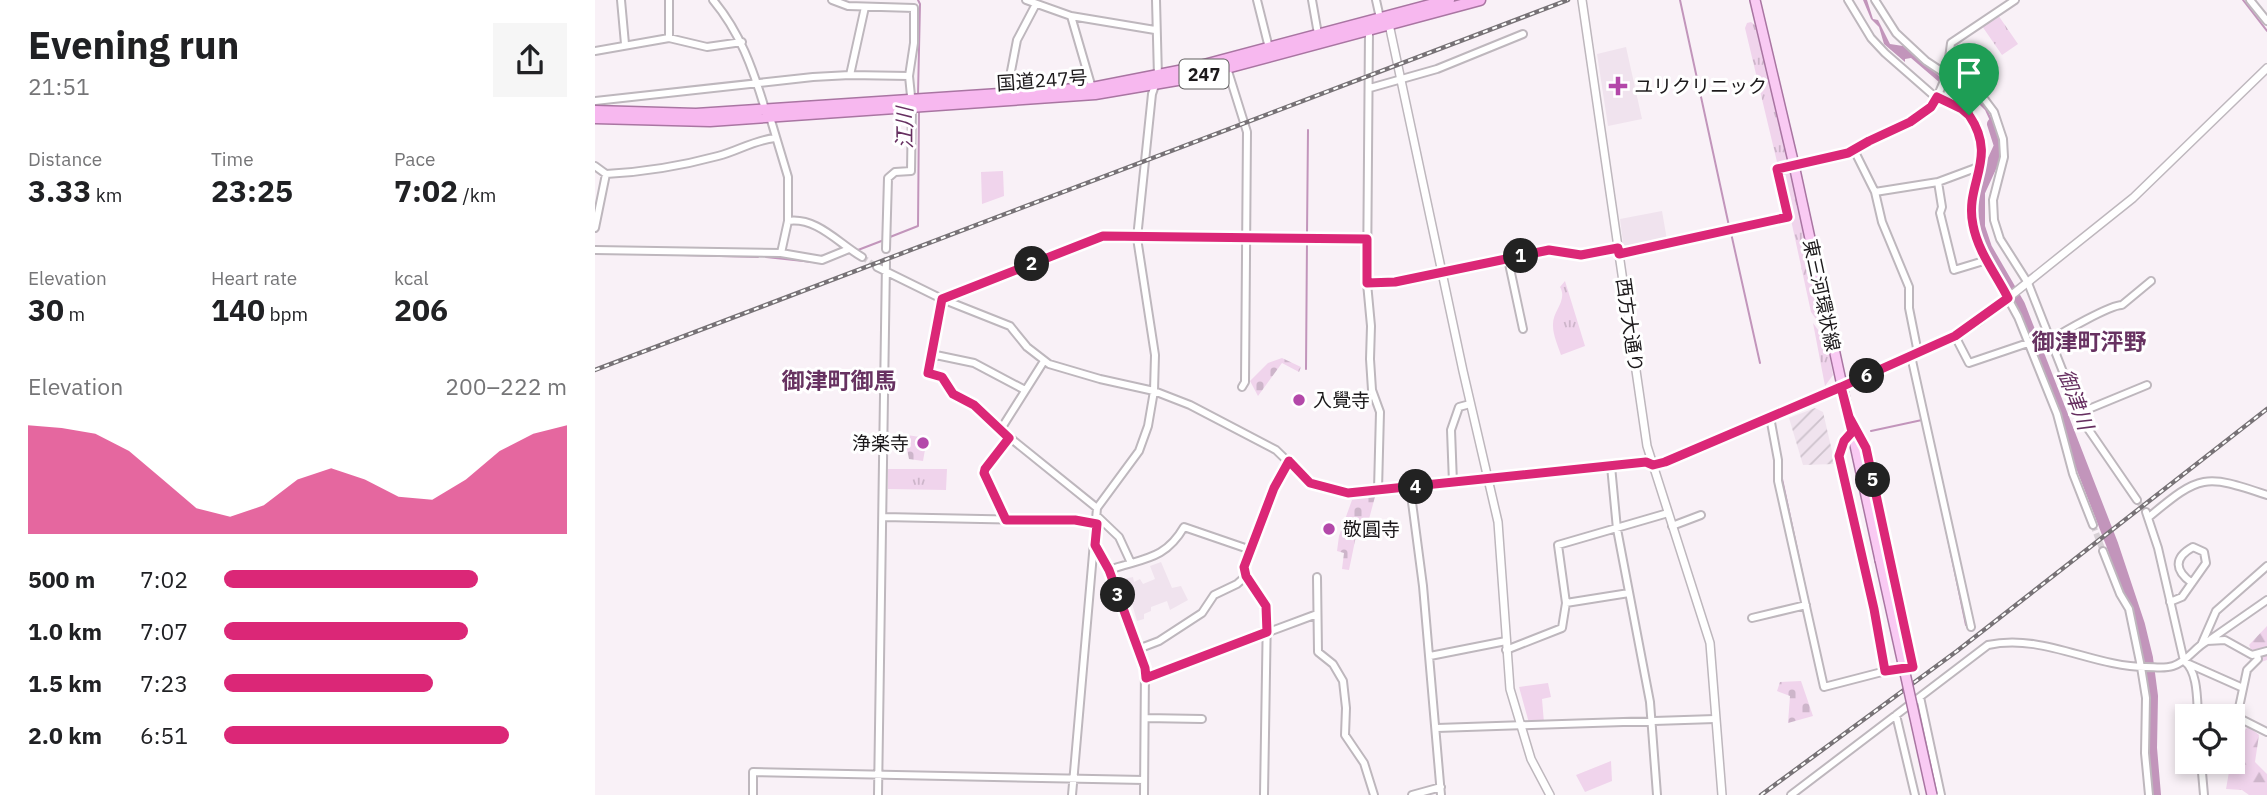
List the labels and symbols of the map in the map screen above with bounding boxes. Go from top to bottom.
pin [1939,43,1999,115]
road number: 247 [1179,60,1229,88]
street label: 国道247号 [996,65,1088,95]
place label: ユリクリニック [1634,74,1767,98]
marker: ユリクリニック [1608,76,1628,96]
water label: 江川 [890,105,918,149]
street label: 東三河環状線 [1798,237,1846,353]
pin: 1 [1503,238,1539,274]
pin: 2 [1015,246,1049,282]
street label: 西方大通り [1612,276,1648,374]
district label: 御津町泙野 [2032,326,2147,356]
pin: 6 [1849,358,1885,394]
district label: 御津町御馬 [782,365,897,395]
water label: 御津川 [2052,365,2101,435]
place label: 入覺寺 [1313,388,1370,412]
marker: 入覺寺 [1291,392,1307,408]
place label: 浄楽寺 [852,431,909,455]
marker: 浄楽寺 [915,435,931,451]
pin: 5 [1855,462,1891,498]
pin: 4 [1399,470,1433,504]
place label: 敬圓寺 [1343,517,1400,541]
marker: 敬圓寺 [1321,521,1337,537]
pin: 3 [1100,578,1135,612]

